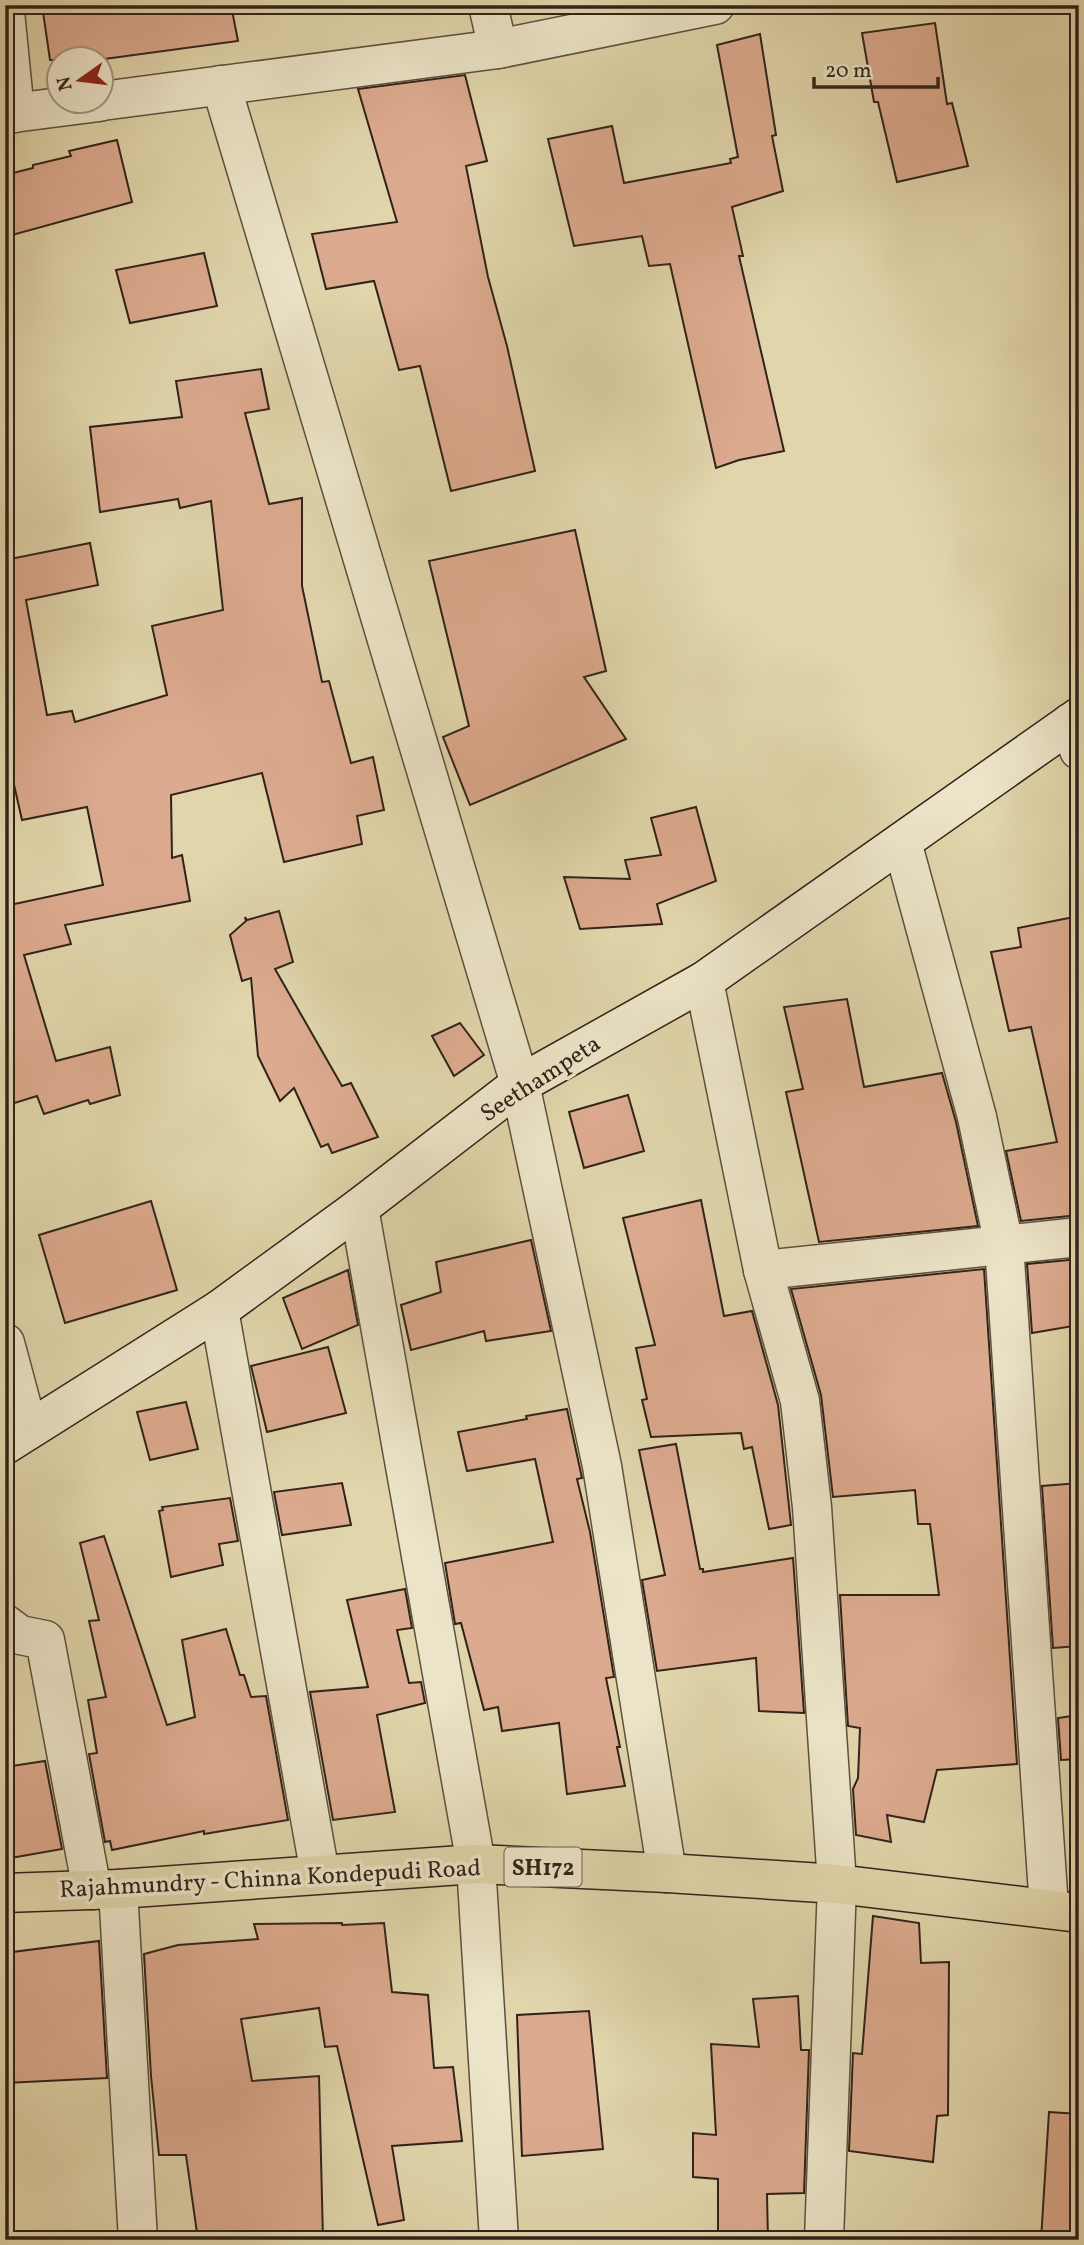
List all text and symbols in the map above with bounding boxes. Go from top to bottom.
north arrow [46,46,116,116]
scale bar [814,46,939,90]
text: 20 m [825,57,871,86]
text: N [51,74,80,93]
street label: Seethampeta [474,1028,608,1131]
road number: SH172 [504,1848,582,1886]
street label: Rajahmundry - Chinna Kondepudi Road [58,1852,482,1908]

